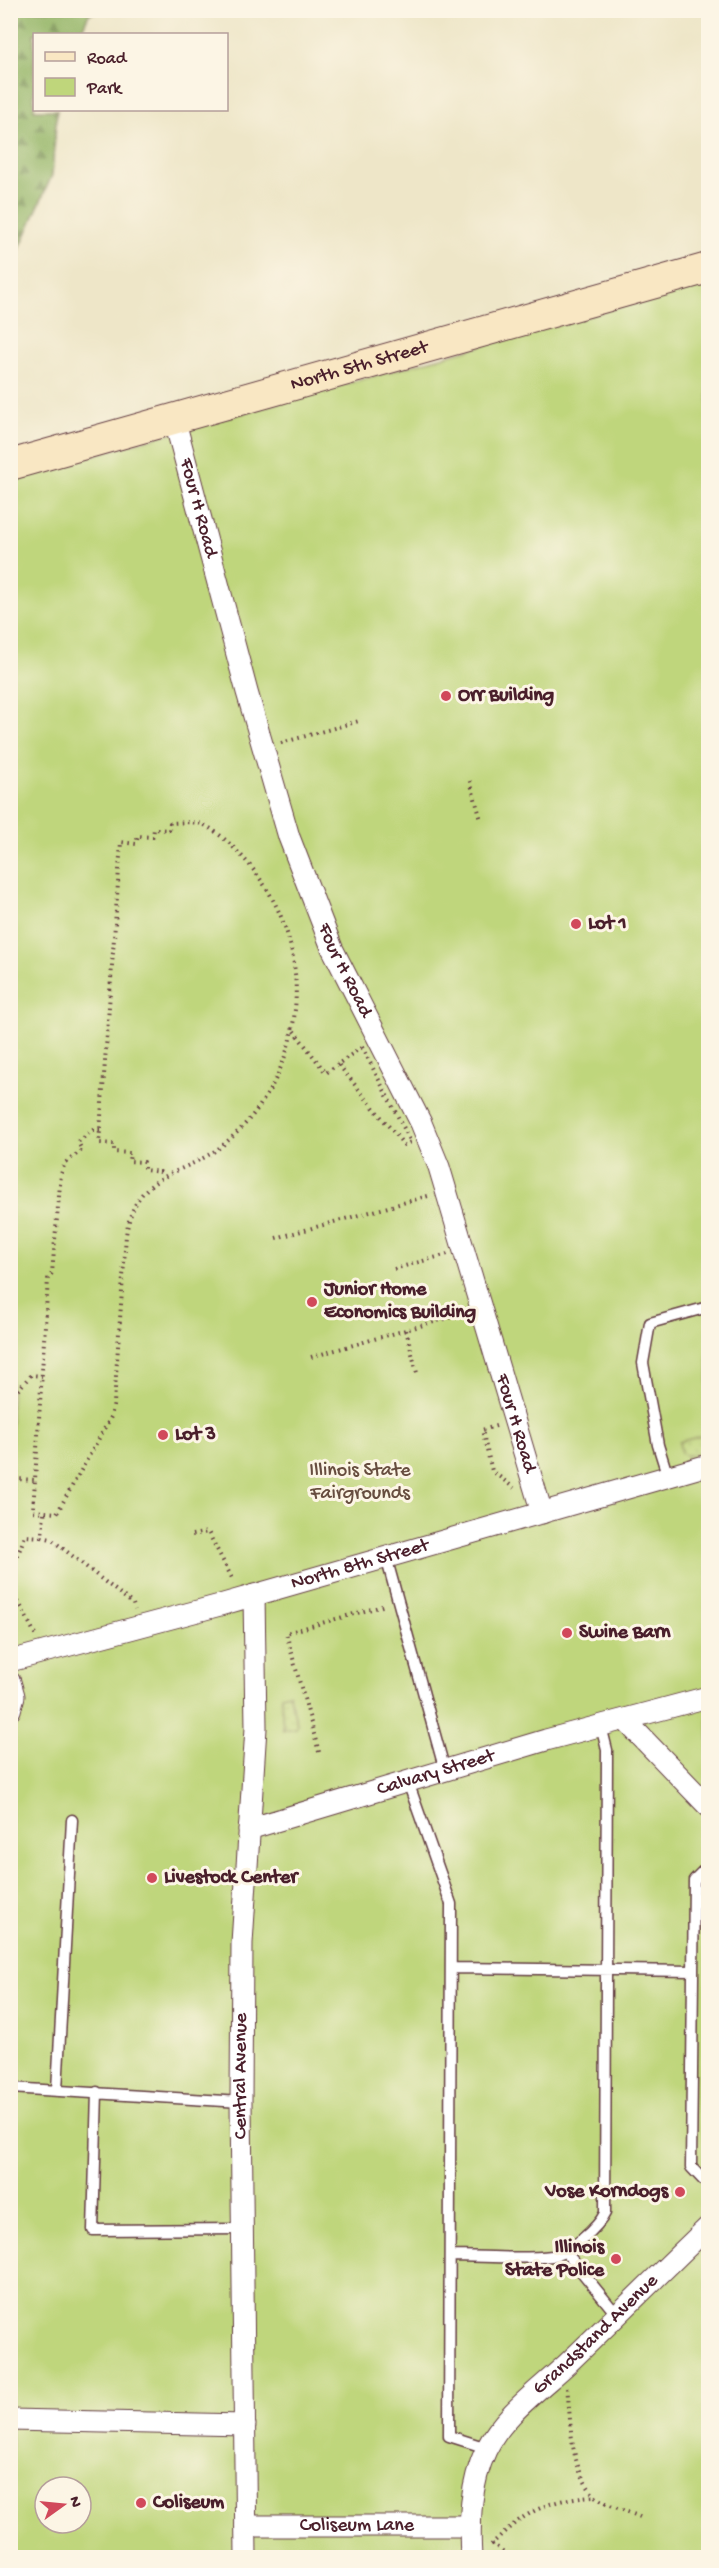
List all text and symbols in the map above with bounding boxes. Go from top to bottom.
legend [33,33,228,111]
text: Road [87,49,128,70]
text: Park [86,79,123,100]
street label: North 5th Street [288,336,432,397]
street label: Four H Road [173,455,223,562]
place label: Orr Building [458,685,554,708]
marker: Orr Building [439,689,453,703]
place label: Lot 1 [588,913,627,936]
marker: Lot 1 [569,917,583,931]
street label: Four H Road [312,919,378,1023]
place label: Junior Home Economics Building [323,1279,476,1325]
marker: Junior Home Economics Building [305,1295,319,1309]
street label: Four H Road [490,1370,542,1478]
place label: Lot 3 [175,1424,216,1447]
marker: Lot 3 [156,1428,170,1442]
park label: Illinois State Fairgrounds [309,1460,411,1506]
street label: North 8th Street [288,1534,433,1595]
place label: Swine Barn [579,1622,671,1645]
marker: Swine Barn [560,1626,574,1640]
street label: Calvary Street [374,1744,499,1801]
place label: Livestock Center [164,1867,299,1890]
marker: Livestock Center [145,1871,159,1885]
street label: Central Avenue [229,2012,253,2139]
place label: Vose Korndogs [544,2181,670,2204]
marker: Vose Korndogs [673,2185,687,2199]
place label: Illinois State Police [505,2237,606,2283]
marker: Illinois State Police [609,2252,623,2266]
street label: Grandstand Avenue [528,2269,664,2400]
north arrow [33,2475,93,2535]
place label: Coliseum [152,2492,225,2515]
text: N [64,2495,85,2510]
marker: Coliseum [134,2496,148,2510]
street label: Coliseum Lane [300,2515,415,2538]

